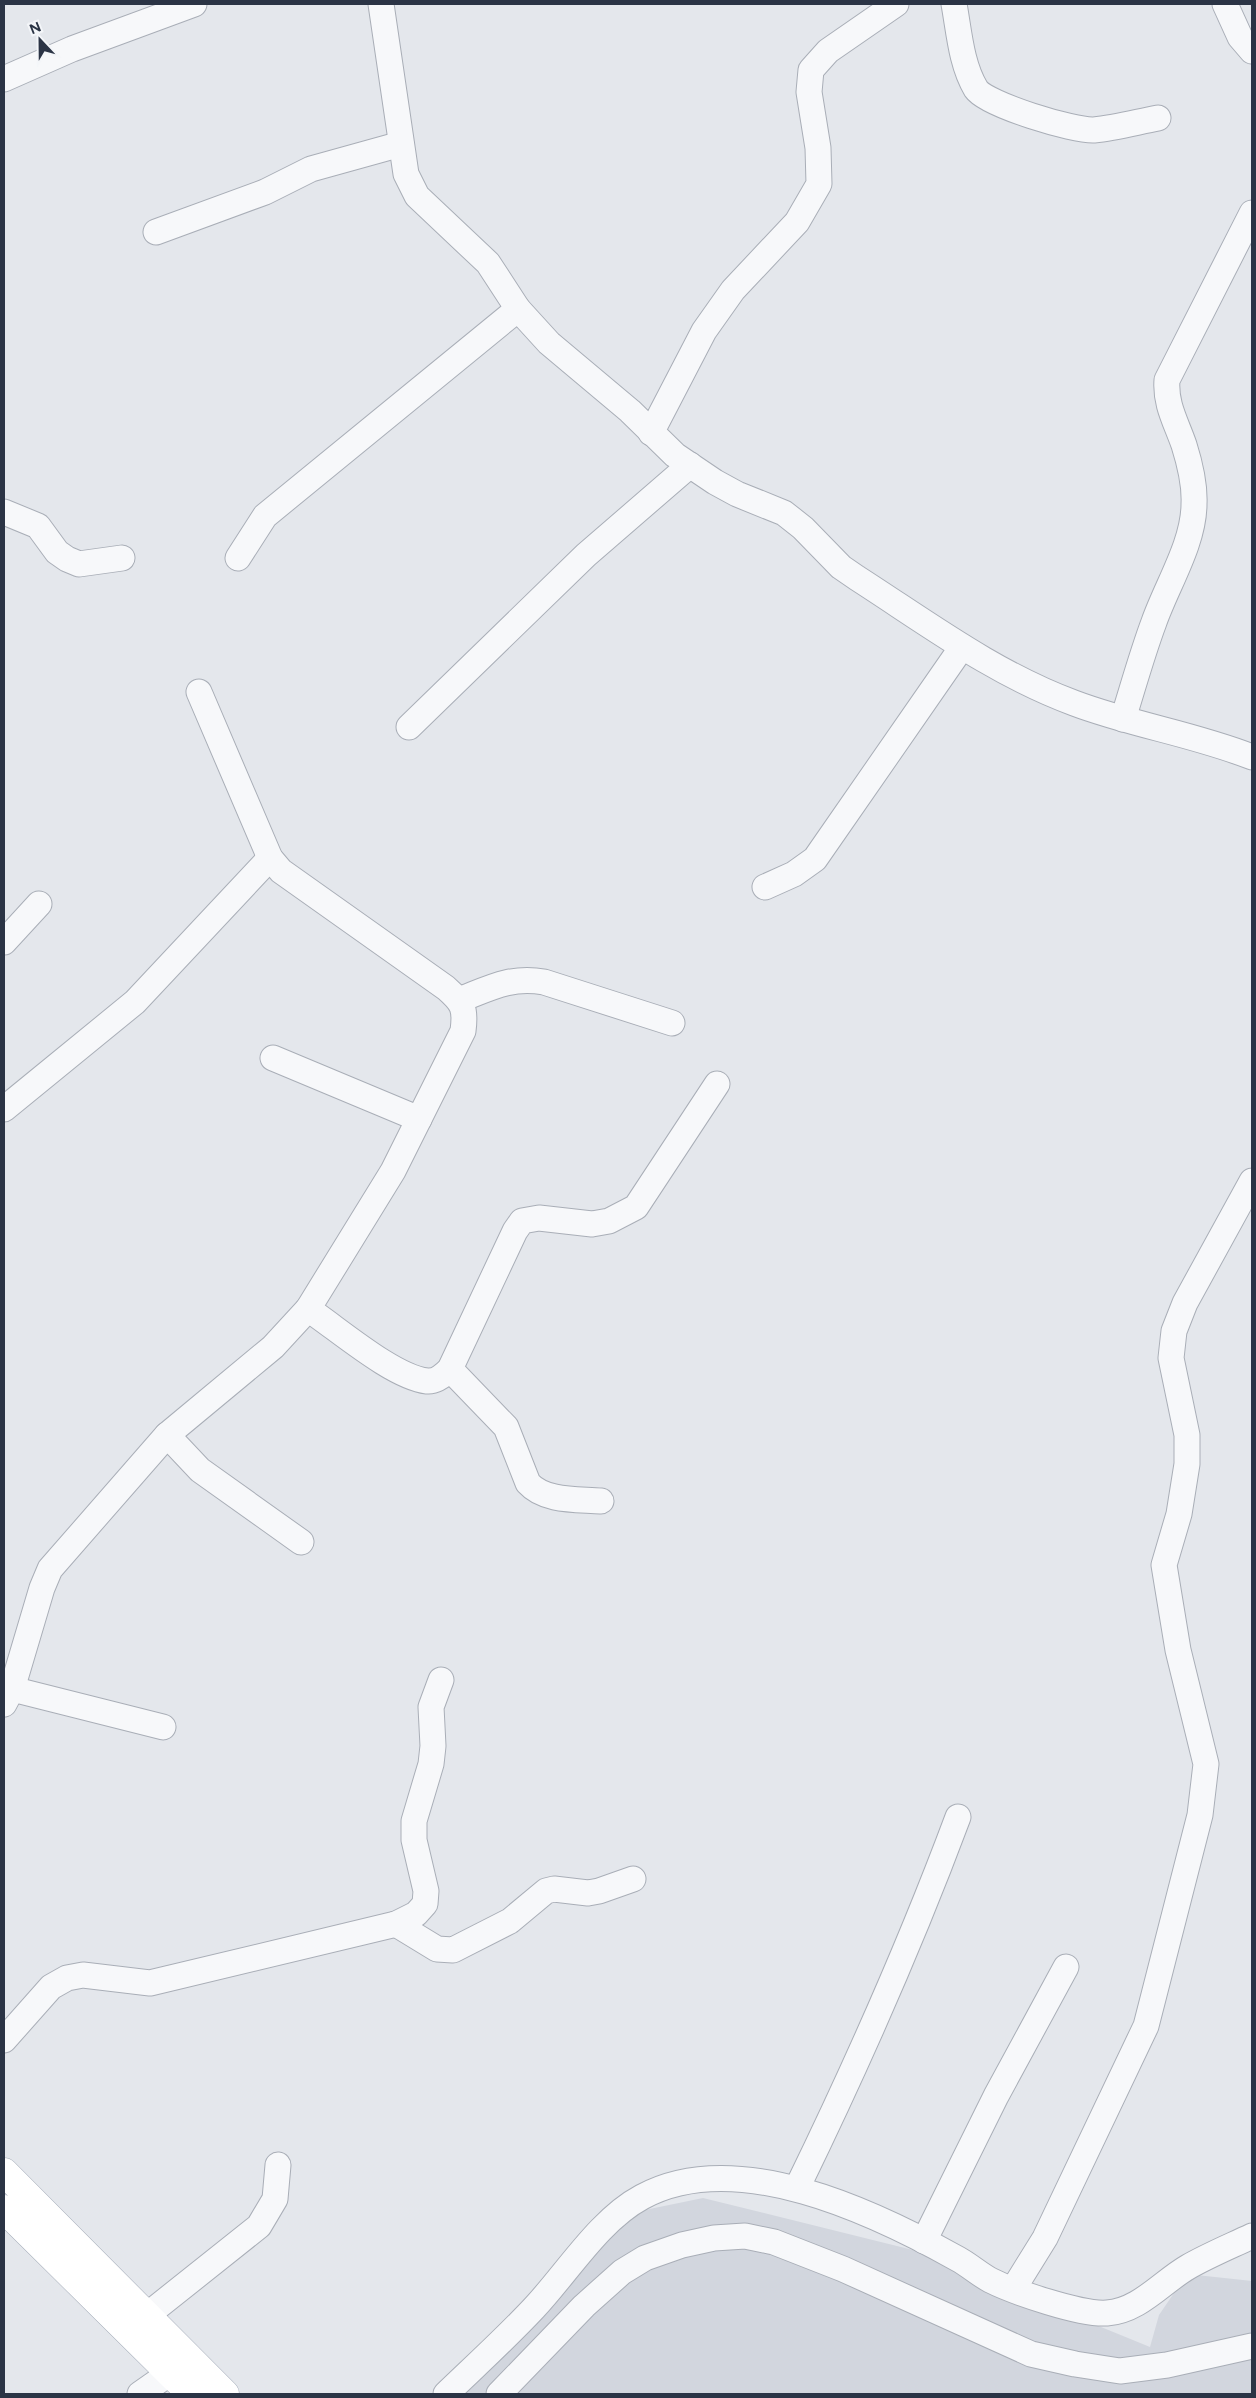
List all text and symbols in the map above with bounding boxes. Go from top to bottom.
north arrow [15,15,65,65]
text: N [27,19,44,38]

